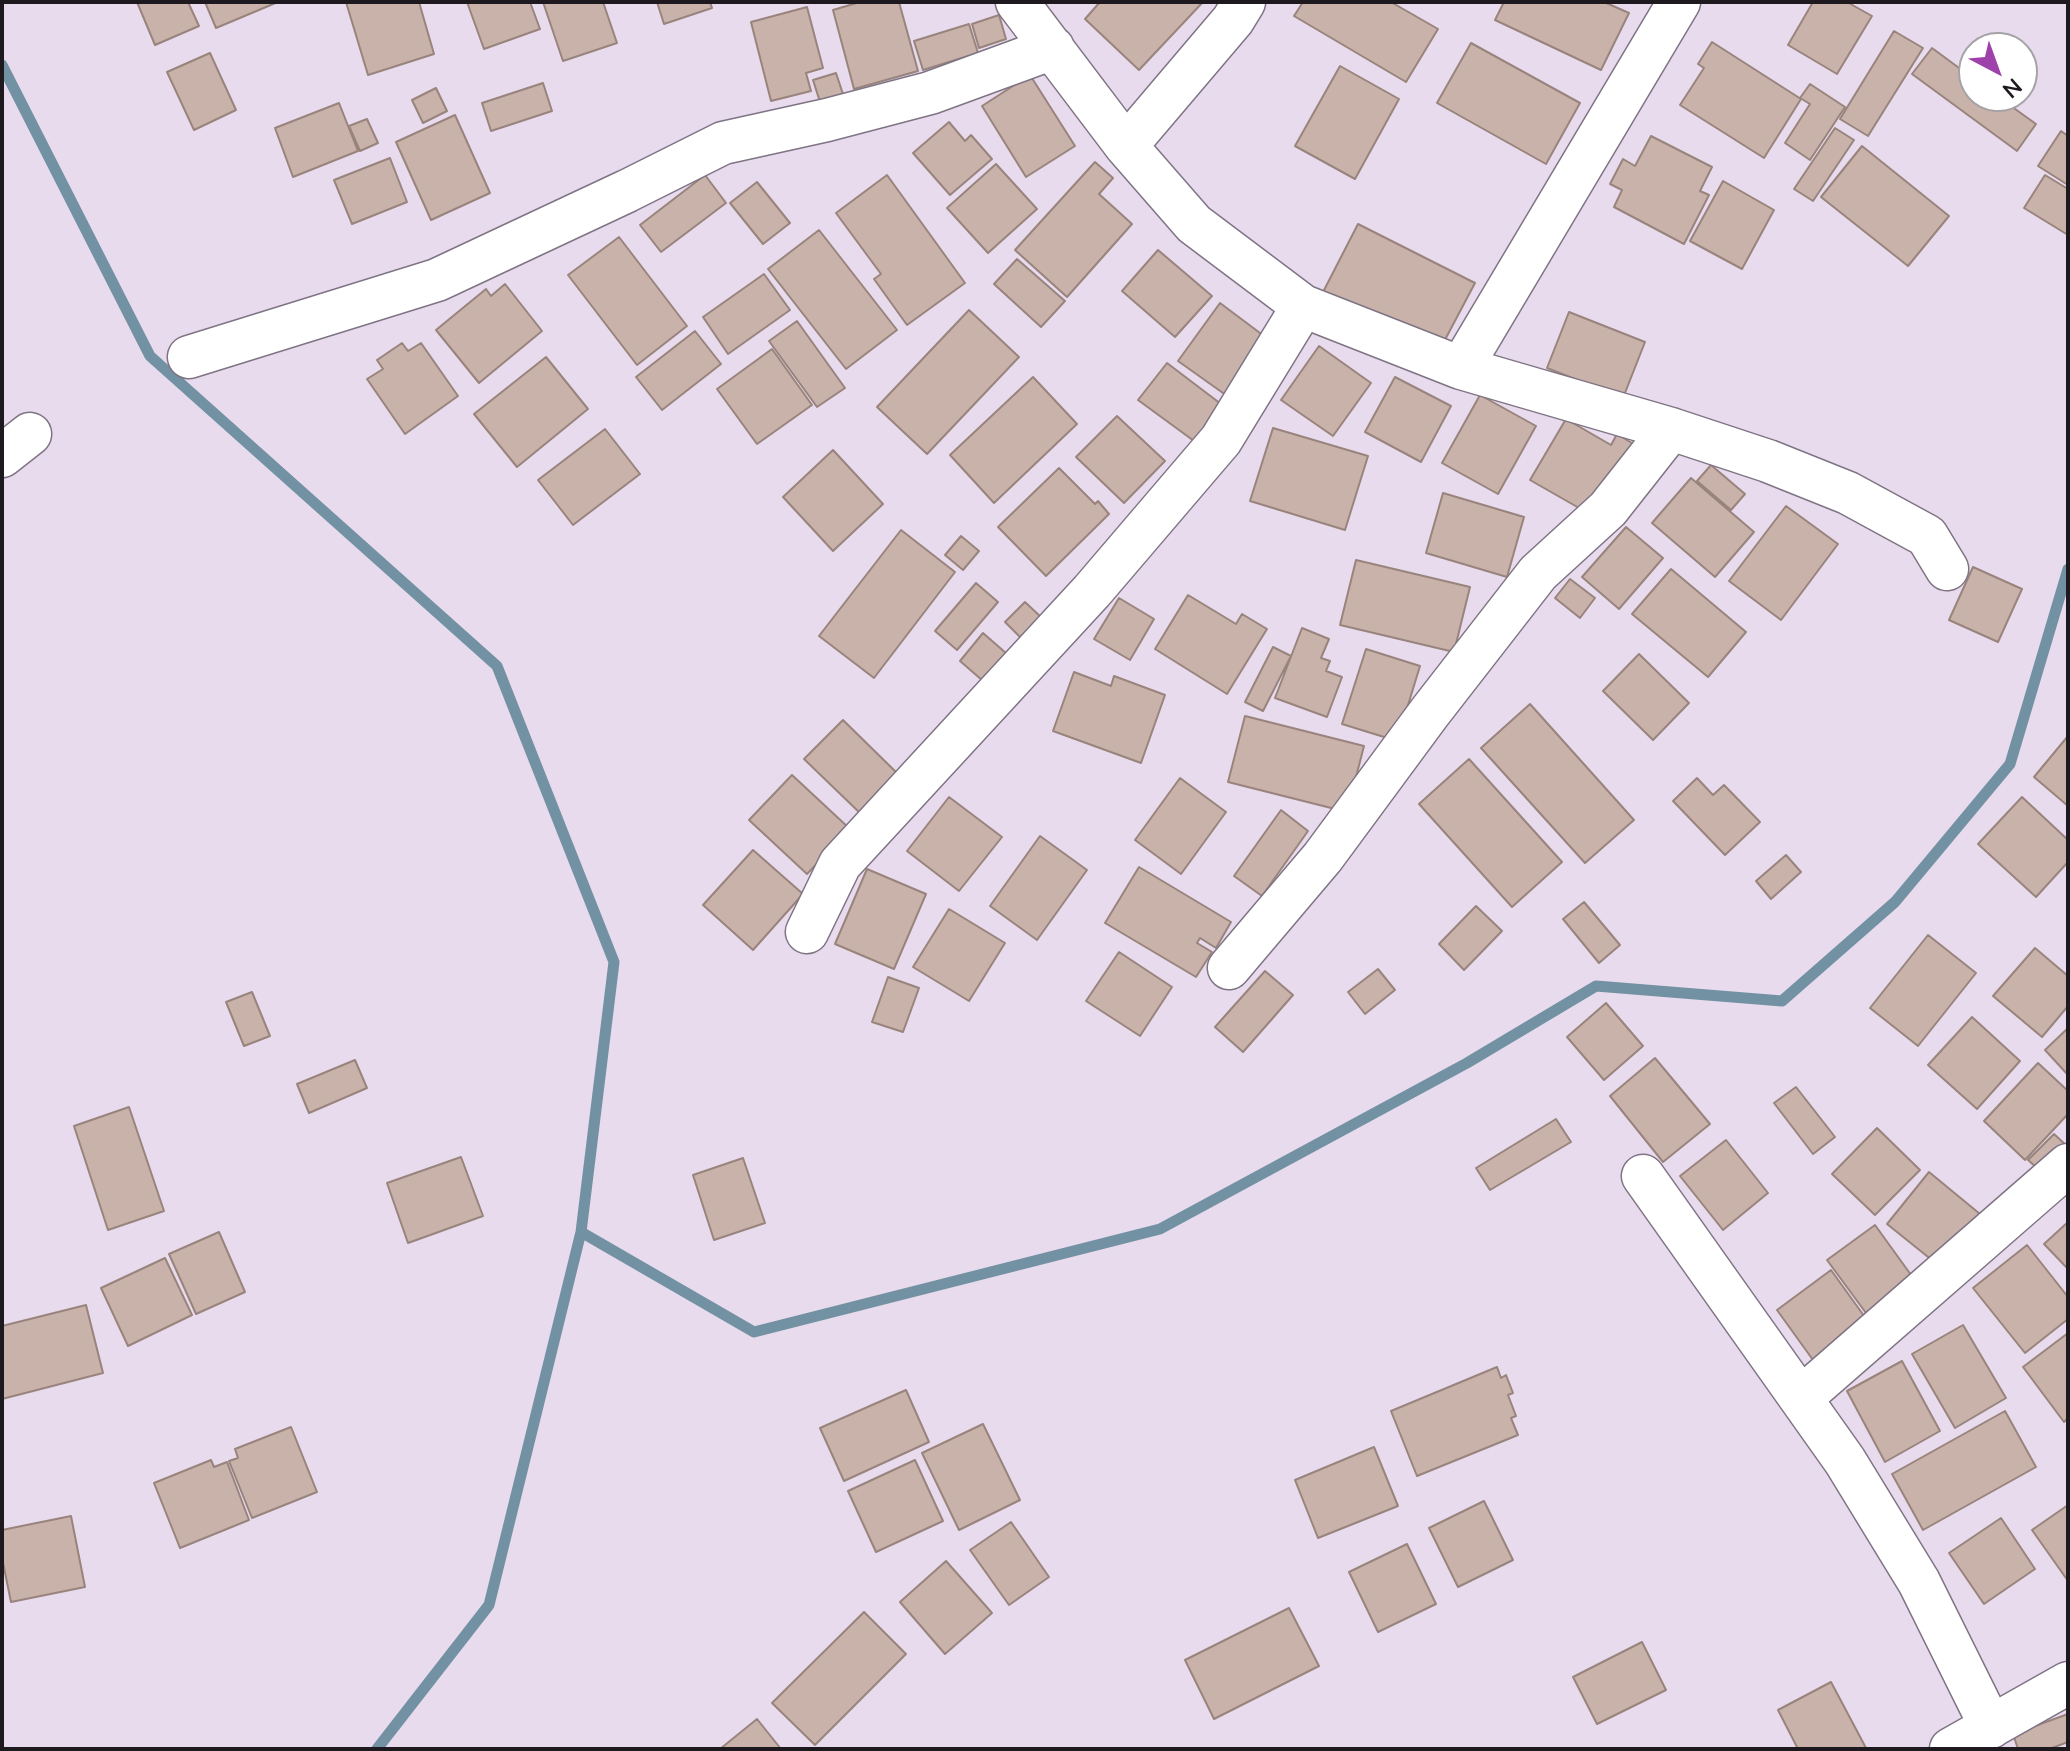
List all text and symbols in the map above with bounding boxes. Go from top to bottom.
north arrow [1958,32,2038,112]
text: N [1997,73,2028,105]

